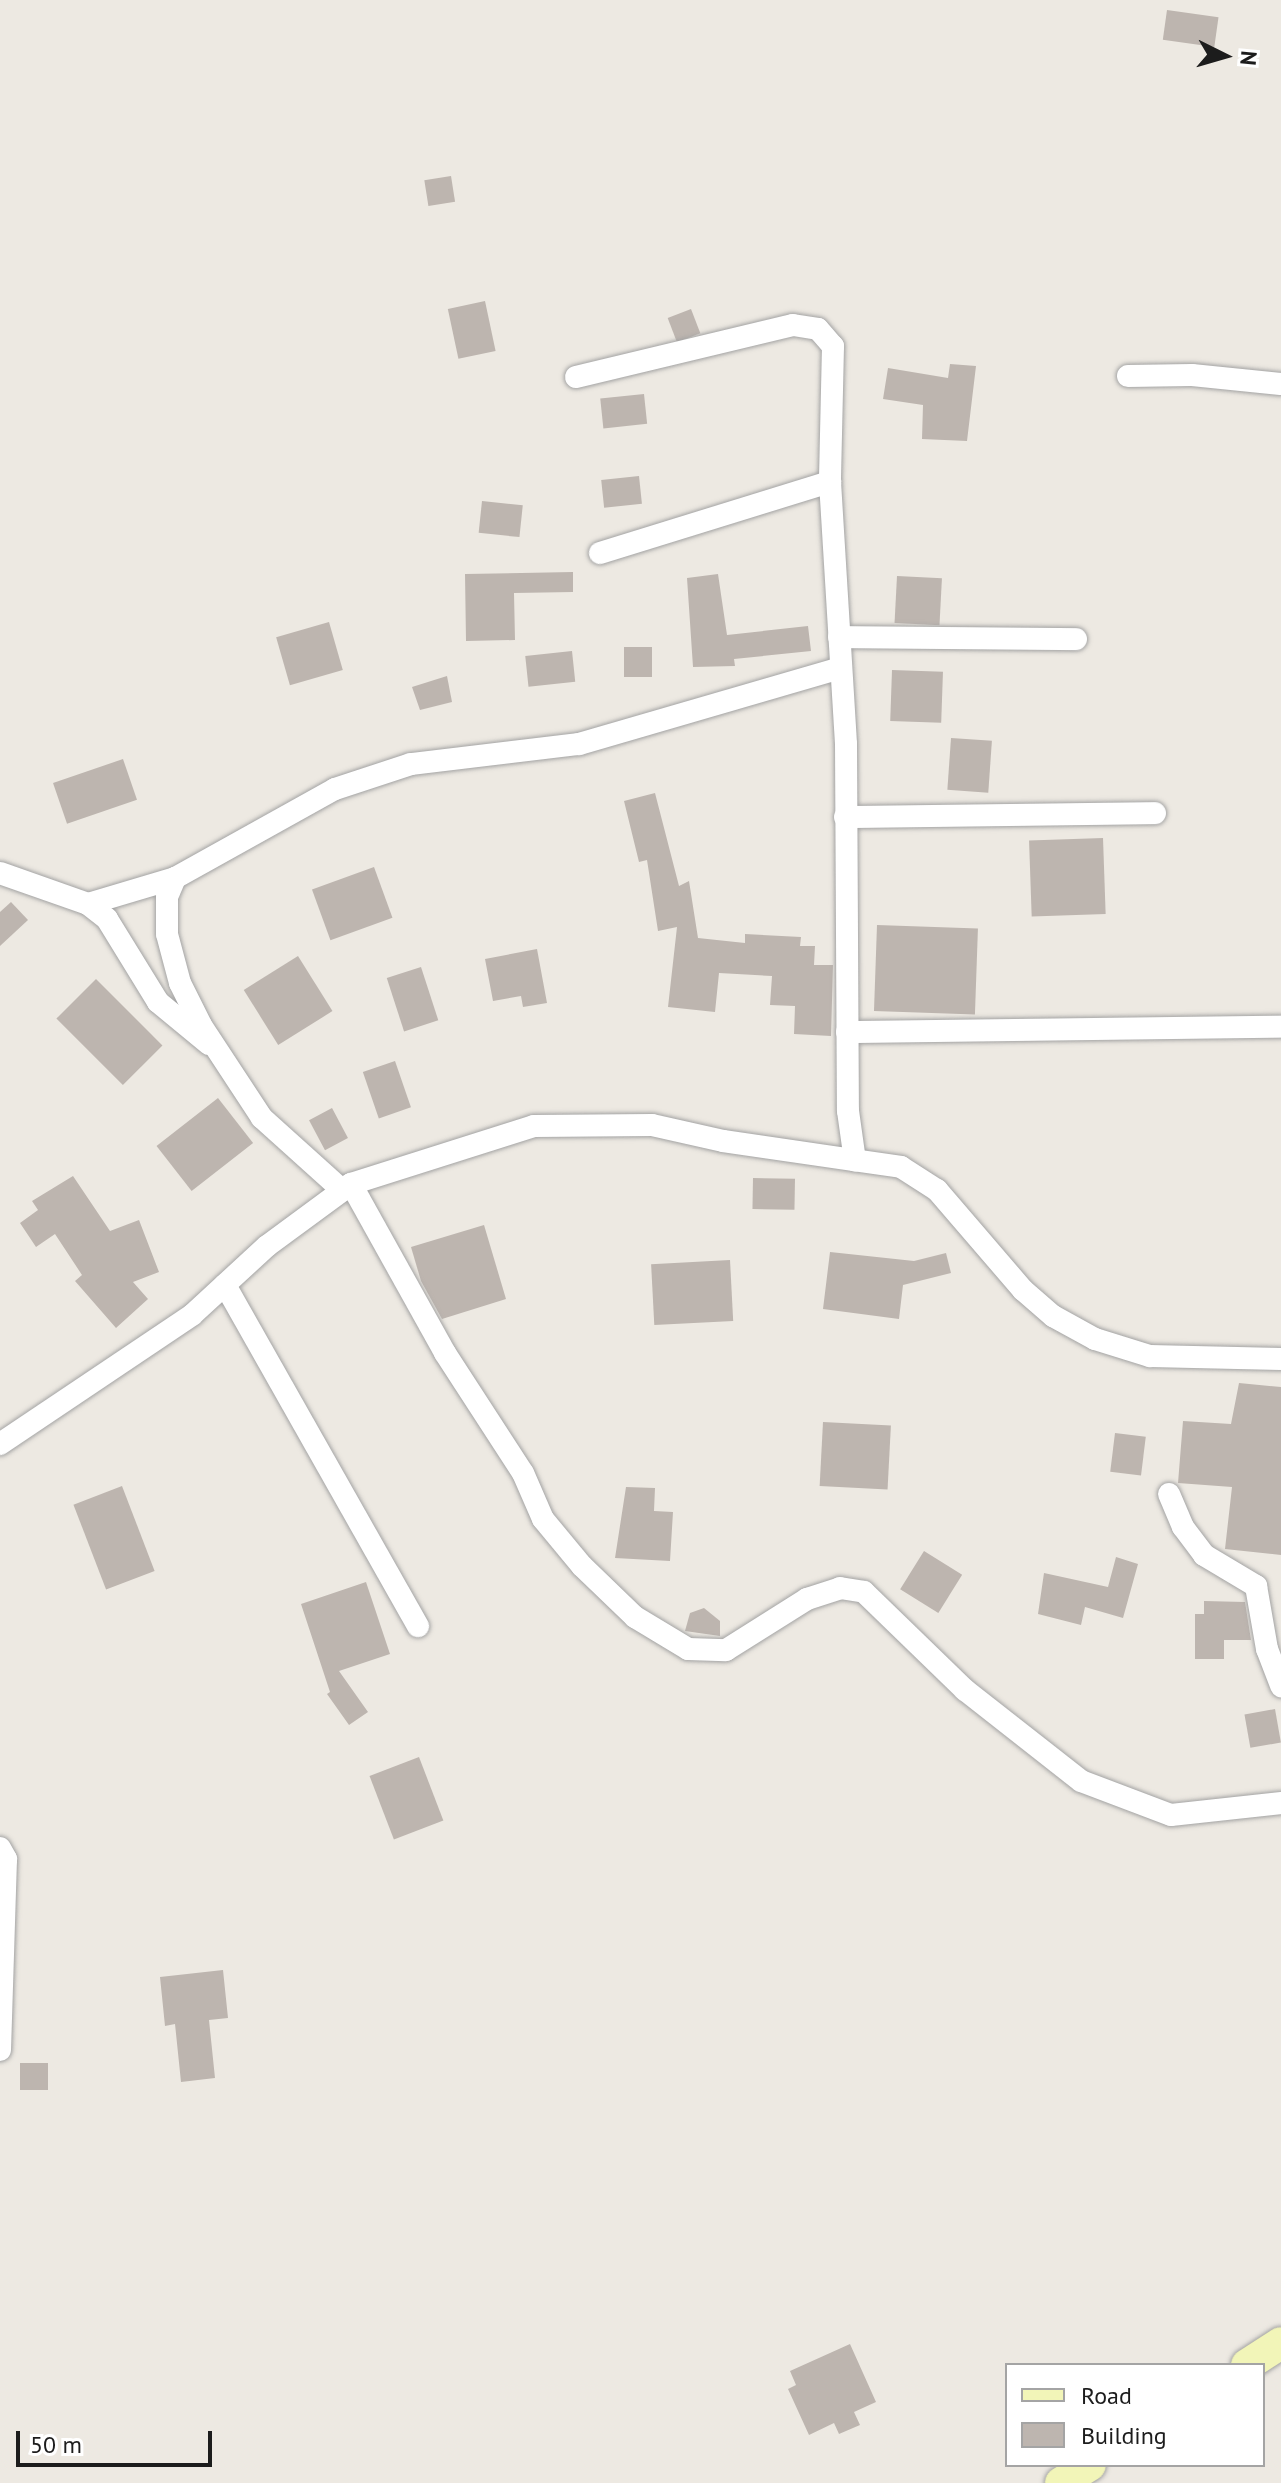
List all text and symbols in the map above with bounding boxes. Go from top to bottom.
north arrow [1185,16,1265,96]
text: N [1234,50,1263,67]
legend [1005,2363,1265,2467]
text: Road [1081,2380,1132,2411]
scale bar [20,2415,216,2465]
text: Building [1081,2420,1167,2451]
text: 50 m [30,2429,82,2460]

